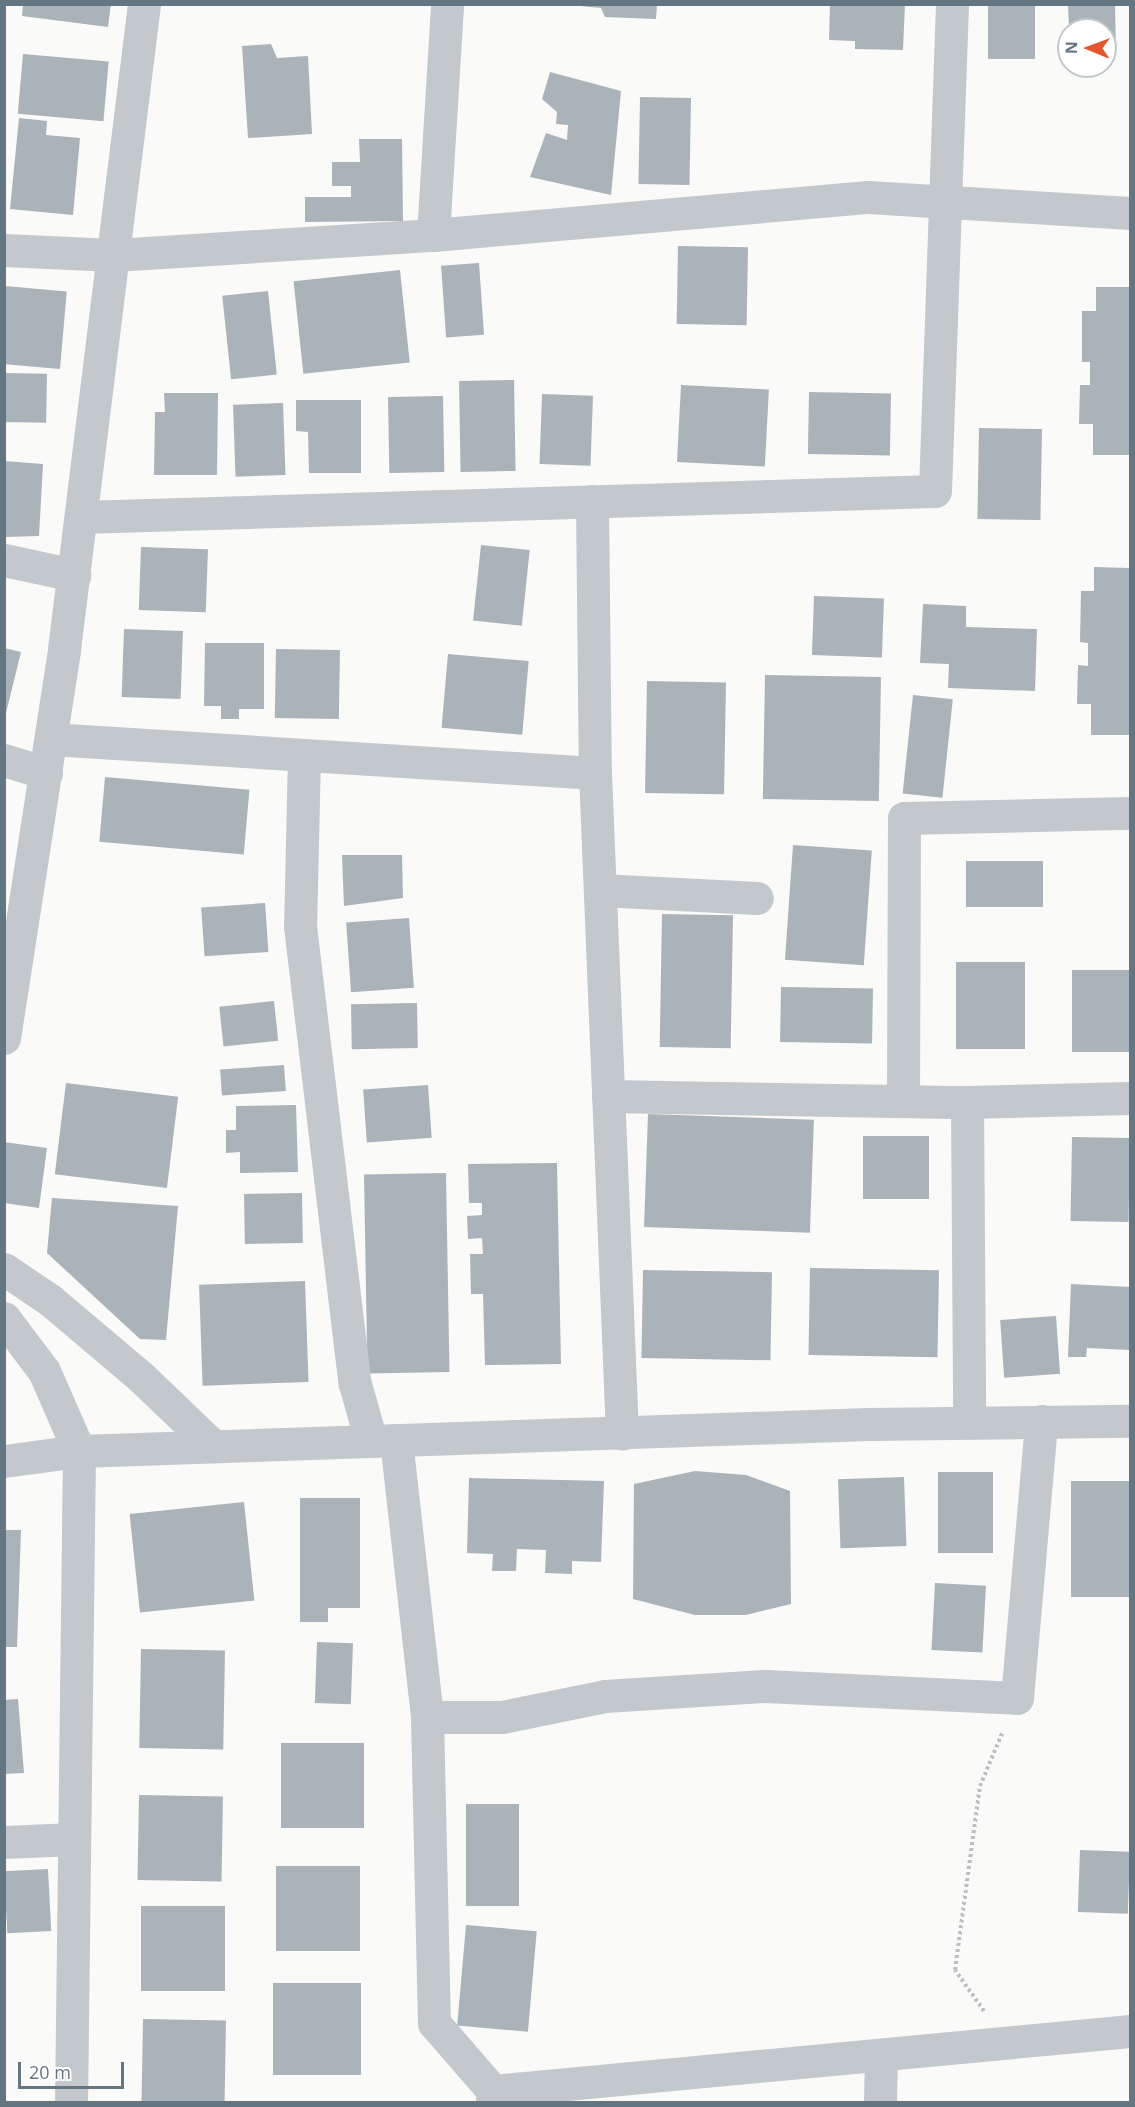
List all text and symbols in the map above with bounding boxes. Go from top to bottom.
north arrow [1057,18,1117,78]
text: N [1060,41,1082,54]
scale bar [21,2050,128,2088]
text: 20 m [29,2060,71,2084]

